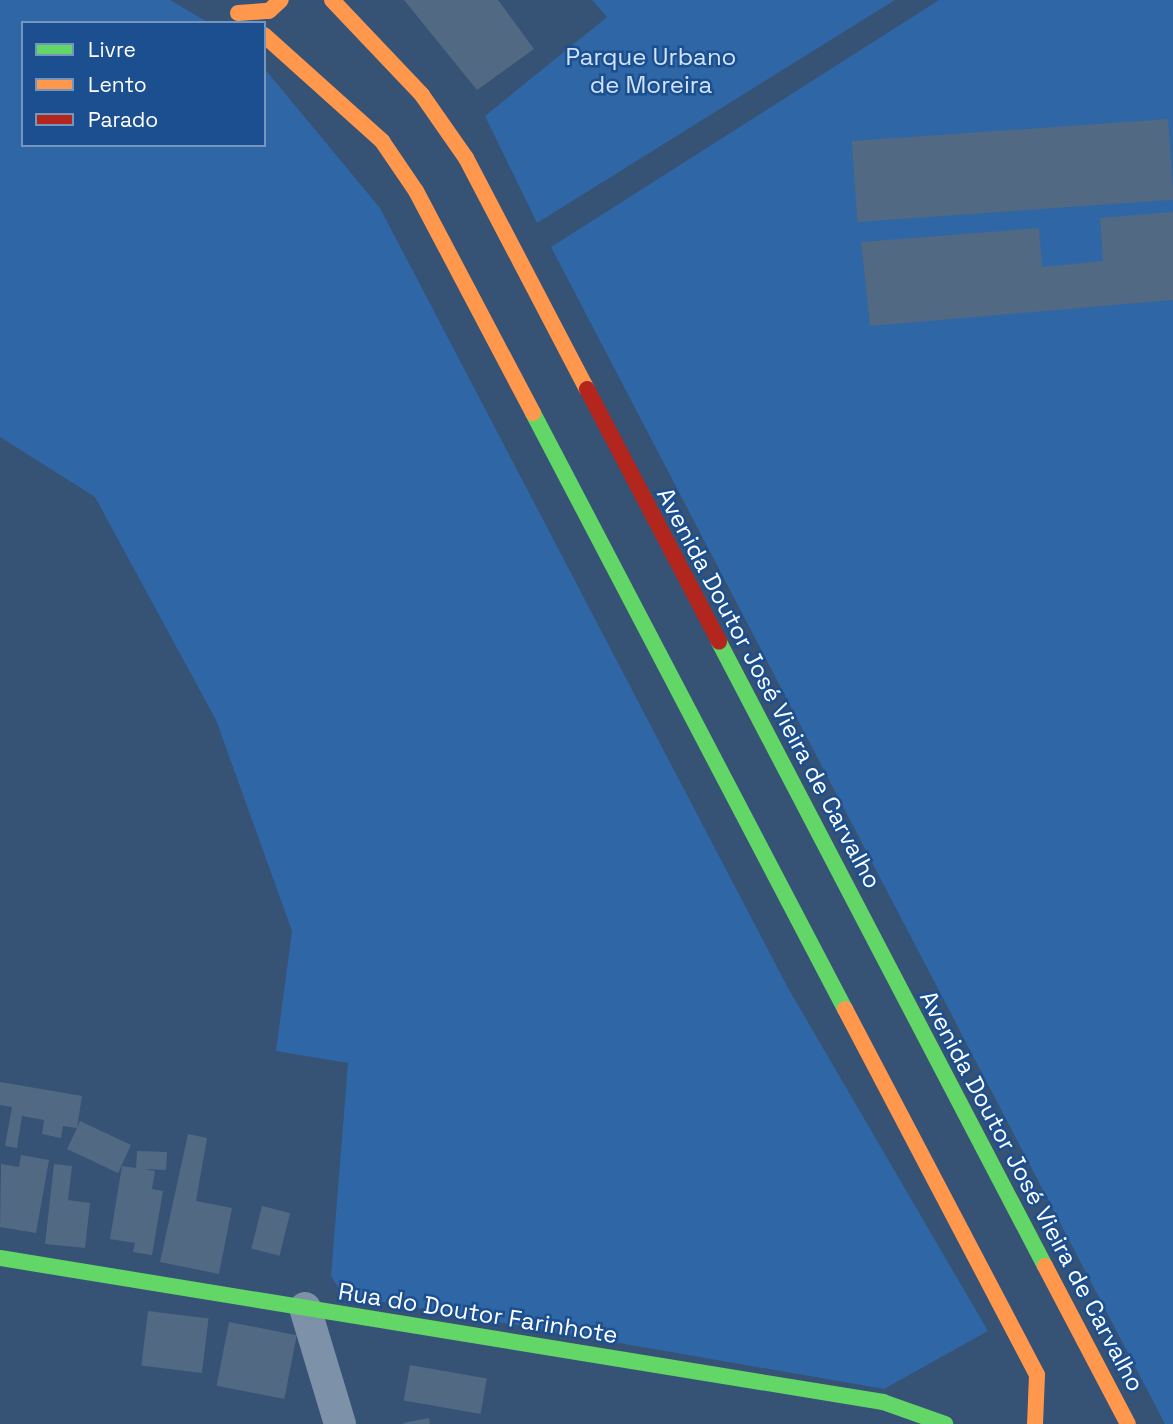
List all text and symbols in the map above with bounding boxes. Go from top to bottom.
legend [21,21,266,147]
text: Livre [88,36,136,63]
park label: Parque Urbano de Moreira [566,43,736,99]
text: Lento [88,71,147,98]
text: Parado [88,106,158,133]
street label: Avenida Doutor José Vieira de Carvalho [651,482,887,894]
street label: Avenida Doutor José Vieira de Carvalho [914,985,1150,1397]
street label: Rua do Doutor Farinhote [336,1277,620,1349]

